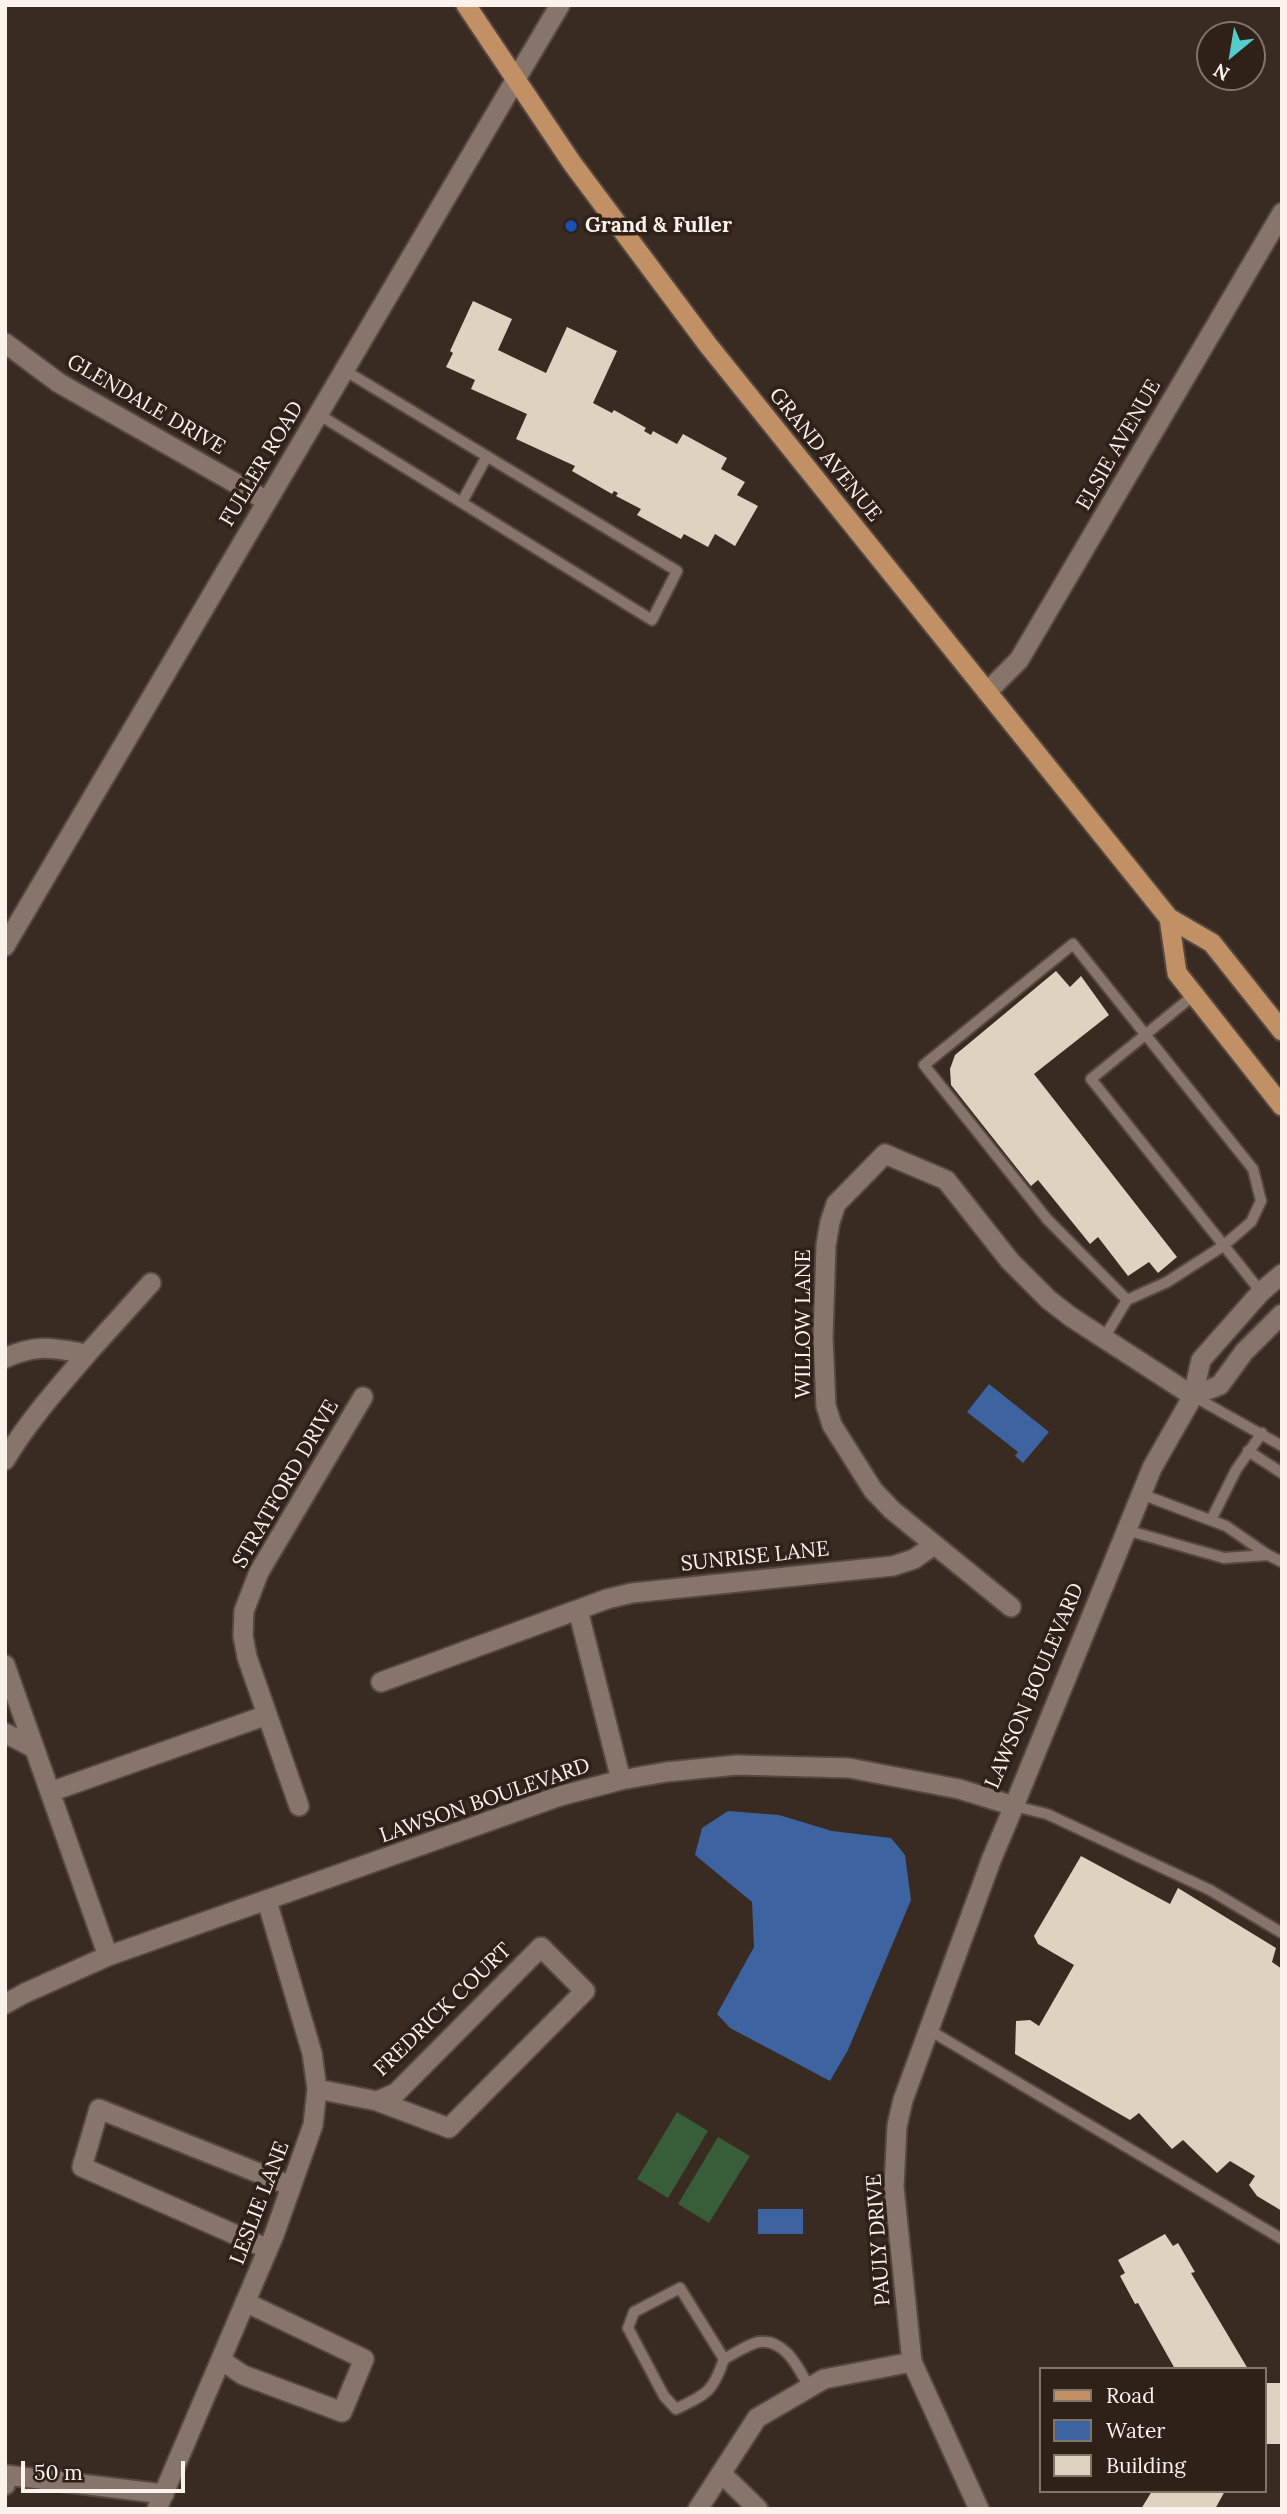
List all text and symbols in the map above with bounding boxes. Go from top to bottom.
north arrow [1196,21,1266,91]
text: N [1209,58,1234,87]
place label: Grand & Fuller [585,213,732,239]
marker: Grand & Fuller [563,218,579,234]
street label: GLENDALE DRIVE [62,349,230,461]
street label: ELSIE AVENUE [1071,375,1167,515]
street label: GRAND AVENUE [763,383,887,527]
street label: FULLER ROAD [215,397,309,531]
street label: WILLOW LANE [791,1249,817,1399]
street label: STRATFORD DRIVE [228,1395,344,1573]
street label: SUNRISE LANE [680,1537,830,1577]
street label: LAWSON BOULEVARD [980,1579,1090,1793]
street label: LAWSON BOULEVARD [376,1753,594,1849]
street label: FREDRICK COURT [369,1938,517,2082]
street label: LESLIE LANE [225,2138,295,2268]
street label: PAULY DRIVE [862,2173,896,2307]
legend [1038,2367,1266,2493]
text: Road [1106,2382,1155,2409]
text: Water [1106,2417,1165,2444]
scale bar [24,2448,189,2492]
text: Building [1106,2452,1186,2479]
text: 50 m [34,2459,83,2486]

